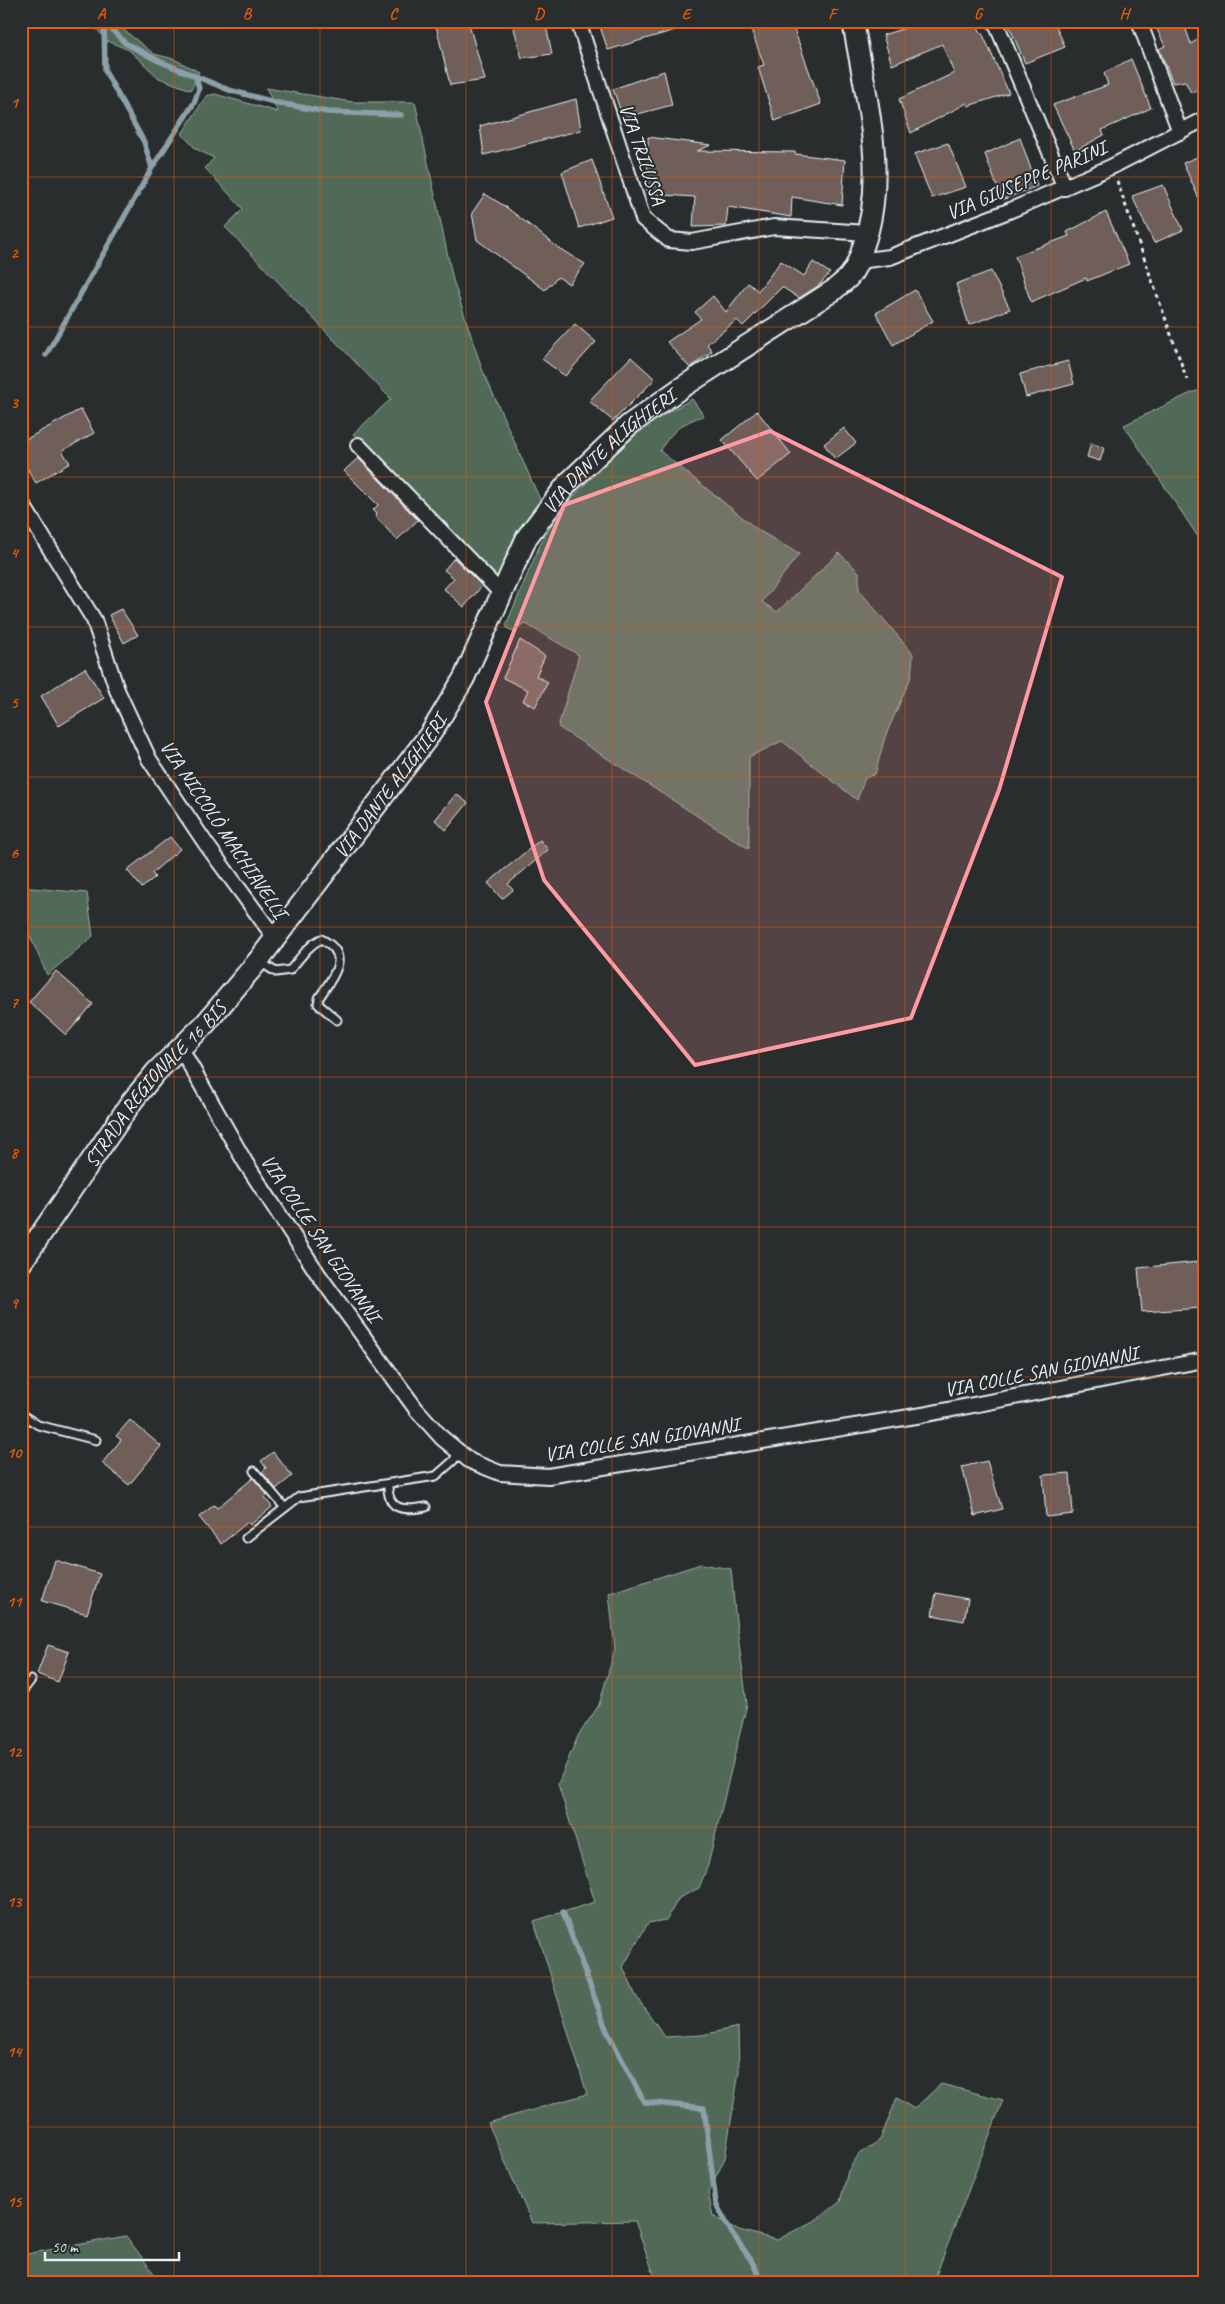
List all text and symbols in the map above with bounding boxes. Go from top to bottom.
text: A [97,4,107,24]
text: B [243,4,253,24]
text: C [389,4,399,24]
text: D [534,4,545,24]
text: E [682,4,693,24]
text: F [828,4,839,24]
text: G [974,4,984,24]
text: H [1119,4,1131,24]
text: 1 [10,93,19,113]
street label: VIA TRILUSSA [614,100,672,209]
street label: VIA GIUSEPPE PARINI [943,134,1114,225]
text: 2 [10,243,19,263]
street label: VIA DANTE ALIGHIERI [537,382,684,519]
text: 3 [10,393,19,413]
text: 4 [10,543,19,563]
text: 5 [11,693,20,713]
street label: VIA DANTE ALIGHIERI [328,707,454,863]
street label: VIA NICCOLÒ MACHIAVELLI [155,735,295,926]
text: 6 [10,843,19,863]
text: 7 [10,993,19,1013]
street label: STRADA REGIONALE 16 BIS [79,995,233,1172]
text: 8 [10,1143,19,1163]
street label: VIA COLLE SAN GIOVANNI [255,1150,388,1330]
text: 9 [10,1293,19,1313]
street label: VIA COLLE SAN GIOVANNI [942,1340,1144,1403]
street label: VIA COLLE SAN GIOVANNI [543,1411,745,1467]
text: 10 [7,1443,23,1463]
text: 11 [7,1592,23,1612]
text: 12 [7,1742,23,1762]
text: 13 [7,1892,23,1912]
text: 14 [7,2042,23,2062]
text: 15 [7,2192,23,2212]
scale bar [45,2229,179,2261]
text: 50 m [52,2238,79,2257]

